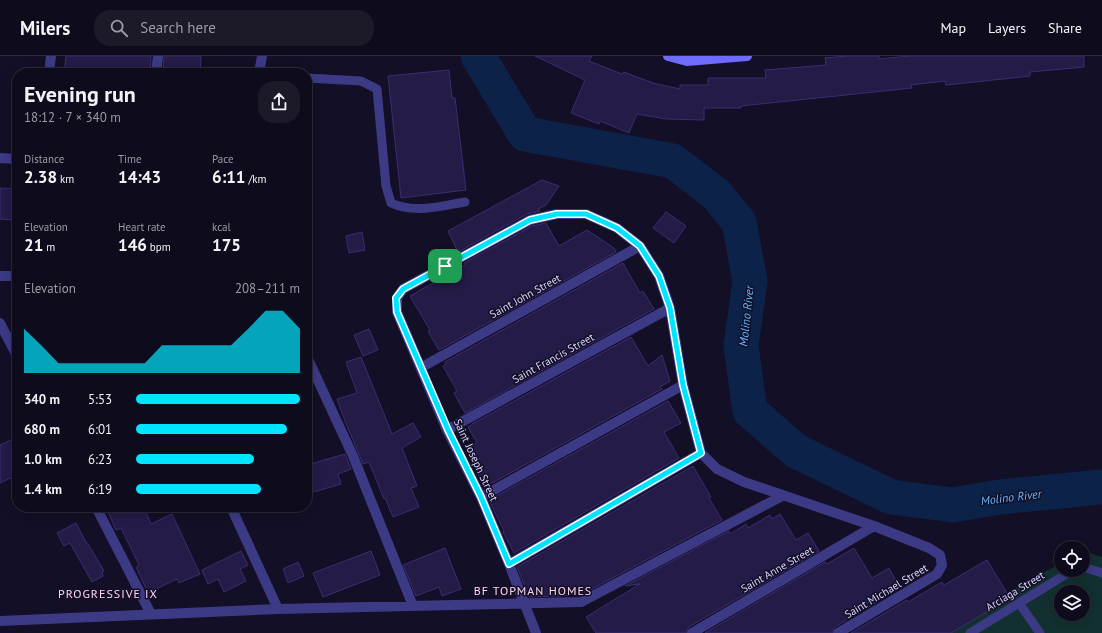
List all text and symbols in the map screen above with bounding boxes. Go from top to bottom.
search box [94,10,374,46]
text: Milers [20,16,70,40]
icon: search [108,17,130,39]
text: Search here [140,18,216,37]
text: Map [940,19,966,37]
text: Layers [988,19,1026,37]
text: Share [1048,19,1082,37]
text: Evening run [24,80,136,108]
button: share [258,81,300,123]
text: 18:12 · 7 × 340 m [24,109,121,126]
text: Distance [24,152,64,166]
text: Time [118,152,142,166]
text: Pace [212,152,234,166]
text: 2.38 [24,166,57,188]
text: 14:43 [118,166,161,188]
text: 6:11 [212,166,246,188]
text: km [57,172,74,186]
text: /km [246,172,267,186]
text: Elevation [24,220,68,234]
text: Heart rate [118,220,166,234]
text: kcal [212,220,231,234]
text: 21 [24,234,43,256]
text: 146 [118,234,147,256]
text: 175 [212,234,241,256]
text: m [43,240,55,254]
text: bpm [147,240,171,254]
pin [428,249,462,283]
icon: arrive [434,255,456,277]
street label: Saint John Street [487,271,563,321]
text: Elevation [24,280,76,297]
text: 208–211 m [235,280,300,297]
water label: Molino River [735,284,757,347]
street label: Saint Francis Street [510,330,597,386]
text: 340 m [24,391,60,408]
text: 5:53 [88,391,112,408]
street label: Saint Joseph Street [451,417,501,504]
text: 680 m [24,421,60,438]
text: 6:01 [88,421,112,438]
text: 1.0 km [24,451,62,468]
text: 6:23 [88,451,112,468]
text: 1.4 km [24,481,62,498]
text: 6:19 [88,481,112,498]
water label: Molino River [980,486,1043,508]
map controls [1054,541,1090,621]
button: locate [1054,541,1090,577]
street label: Saint Anne Street [738,542,816,595]
street label: Saint Michael Street [842,560,930,621]
street label: Arciaga Street [983,568,1047,614]
district label: BF TOPMAN HOMES [474,583,592,598]
button: layers [1054,585,1090,621]
district label: PROGRESSIVE IX [58,586,158,601]

